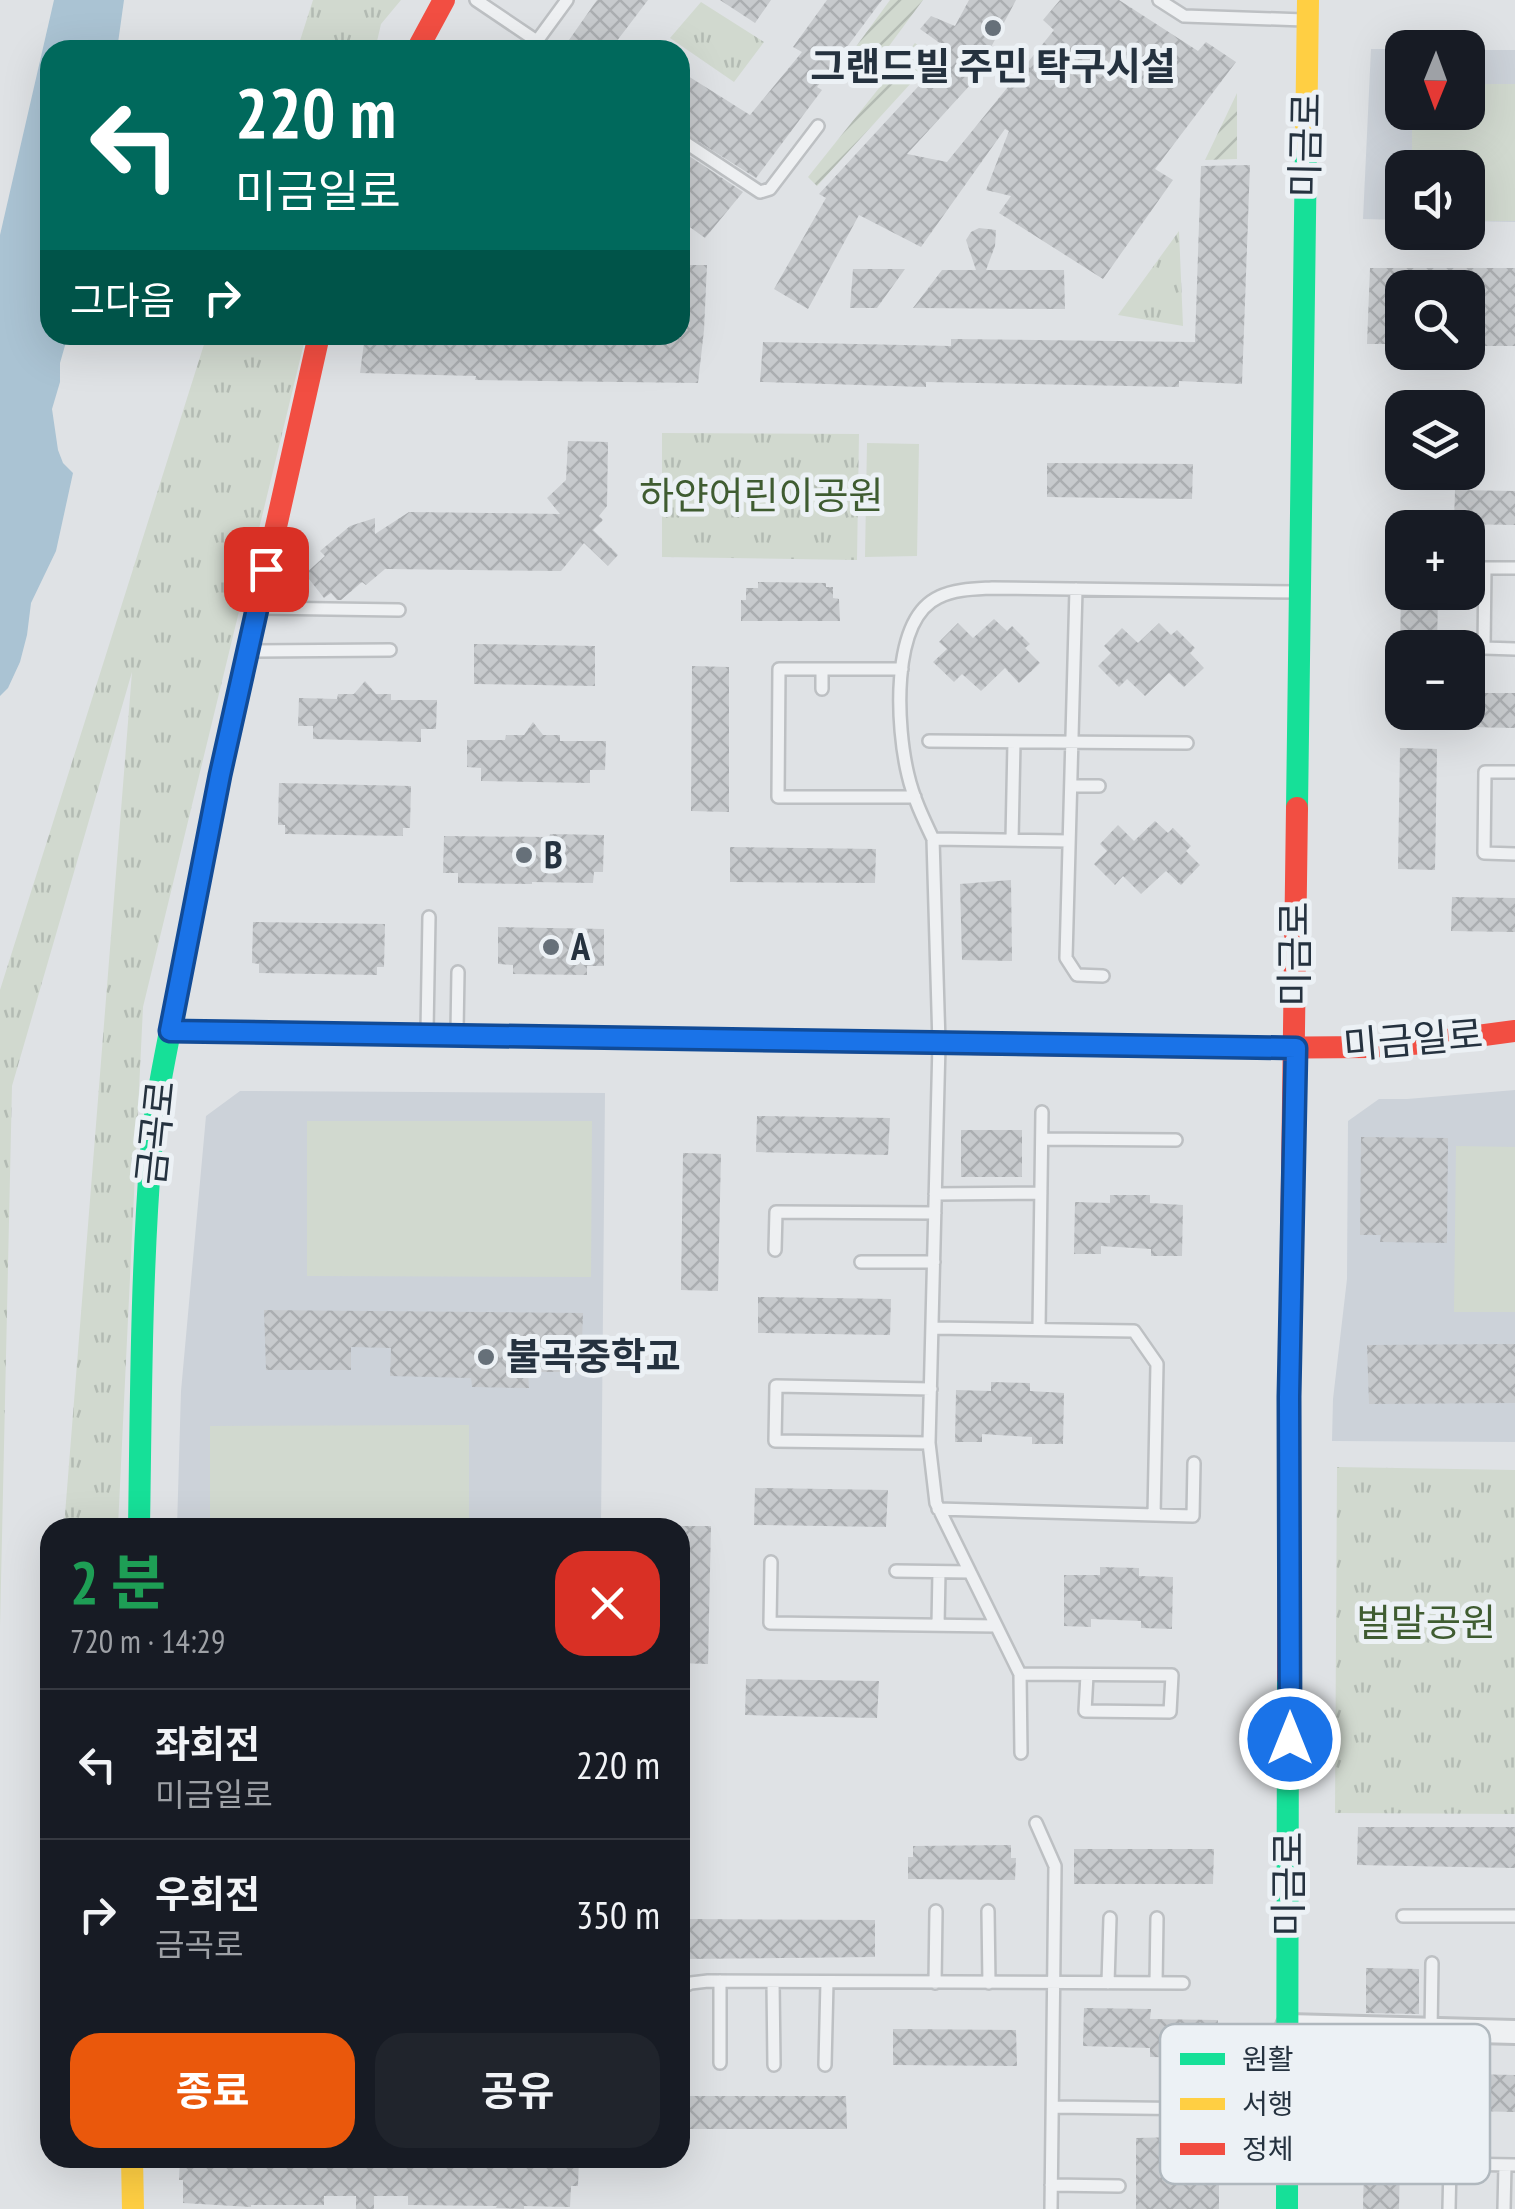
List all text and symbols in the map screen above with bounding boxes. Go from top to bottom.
marker: 그랜드빌 주민 탁구시설 [982,17,1004,39]
north arrow [1385,30,1485,130]
map controls [1385,30,1485,730]
place label: 그랜드빌 주민 탁구시설 [810,41,1176,90]
text: 220 m [235,67,396,157]
icon: left [70,80,200,210]
street label: 미금로 [1279,92,1330,198]
button: sound [1385,150,1485,250]
text: 미금일로 [235,161,401,219]
icon: right [195,270,250,325]
button: search [1385,270,1485,370]
text: 그다음 [70,275,175,324]
button: layers [1385,390,1485,490]
park label: 하얀어린이공원 [639,470,883,519]
button: + [1385,510,1485,610]
pin [224,527,309,612]
icon: arrive [239,542,294,597]
button: − [1385,630,1485,730]
place label: B [544,829,563,878]
marker: B [513,844,535,866]
street label: 미금로 [1269,902,1318,1006]
place label: A [570,921,591,970]
marker: A [540,936,562,958]
street label: 미금일로 [1341,1008,1485,1069]
street label: 금곡로 [125,1078,184,1188]
place label: 불곡중학교 [506,1331,681,1380]
marker: 불곡중학교 [475,1346,497,1368]
text: 2 분 [70,1543,166,1621]
button: close [555,1551,660,1656]
park label: 벌말공원 [1356,1597,1496,1646]
text: 720 m · 14:29 [70,1620,225,1662]
position arrow [1238,1687,1342,1791]
text: 좌회전 [155,1719,260,1768]
icon: left [70,1737,125,1792]
text: 220 m [576,1740,660,1789]
text: 미금일로 [155,1773,273,1815]
street label: 미금로 [1263,1832,1312,1936]
text: 우회전 [155,1869,260,1918]
icon: right [70,1887,125,1942]
text: 350 m [576,1890,660,1939]
text: 금곡로 [155,1923,243,1965]
legend [1160,2024,1490,2184]
button: 종료 [70,2033,355,2148]
button: 공유 [375,2033,660,2148]
text: 원활 [1242,2040,1294,2077]
text: 서행 [1242,2085,1294,2122]
text: 정체 [1242,2130,1294,2167]

